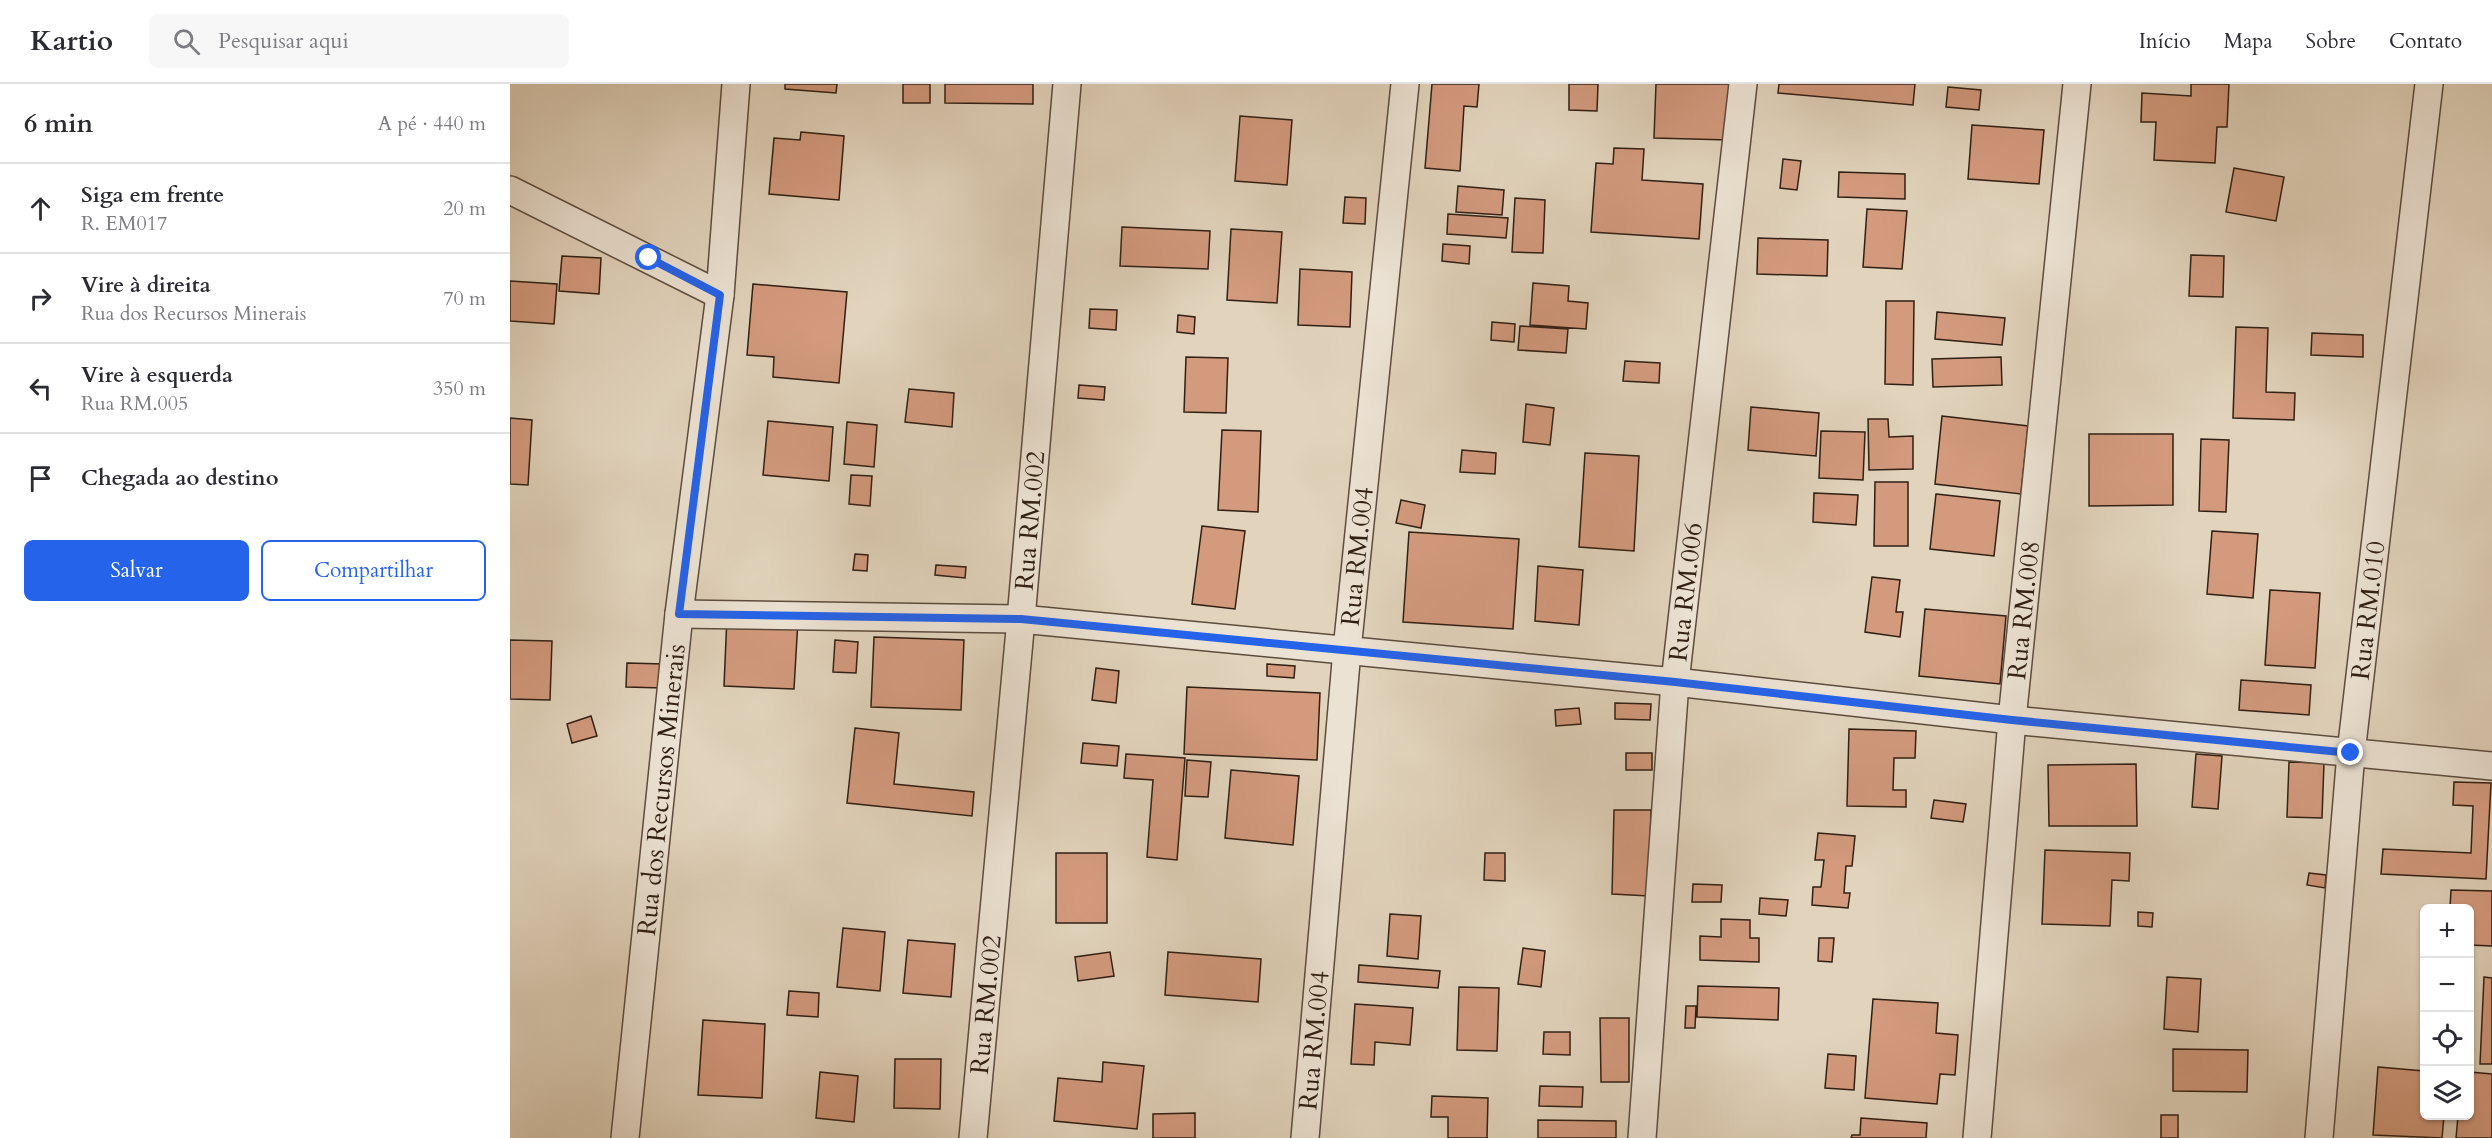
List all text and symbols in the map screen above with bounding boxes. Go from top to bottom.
search box [149,14,569,68]
text: Kartio [30,22,113,60]
icon: search [170,25,203,58]
text: Pesquisar aqui [218,26,349,56]
text: Início [2139,27,2191,56]
text: Mapa [2224,27,2273,56]
text: Sobre [2306,27,2356,56]
text: Contato [2389,27,2462,56]
text: 6 min [24,106,93,141]
text: A pé · 440 m [378,110,486,137]
text: Siga em frente [81,180,224,210]
icon: ahead [24,192,57,225]
text: 20 m [443,195,486,222]
text: R. EM017 [81,210,167,237]
route start [635,244,661,270]
text: Vire à direita [81,270,211,300]
icon: right [24,282,57,315]
text: 70 m [443,285,486,312]
text: Rua dos Recursos Minerais [81,300,306,327]
text: Vire à esquerda [81,360,233,390]
icon: left [24,372,57,405]
text: 350 m [433,375,486,402]
text: Rua RM.005 [81,390,188,417]
street label: Rua RM.002 [1007,450,1053,592]
icon: arrive [24,462,57,495]
text: Chegada ao destino [81,463,279,493]
street label: Rua RM.004 [1333,485,1382,628]
street label: Rua RM.006 [1660,520,1711,663]
street label: Rua RM.008 [1999,539,2048,681]
street label: Rua RM.010 [2343,539,2394,682]
button: Salvar [24,540,249,601]
button: Compartilhar [261,540,486,601]
street label: Rua dos Recursos Minerais [629,642,694,938]
route end [2337,739,2363,765]
map controls [2420,904,2474,1120]
button: + [2420,904,2474,958]
street label: Rua RM.002 [962,933,1010,1076]
button: − [2420,958,2474,1012]
street label: Rua RM.004 [1290,969,1337,1111]
button: locate [2420,1012,2474,1066]
button: layers [2420,1066,2474,1120]

